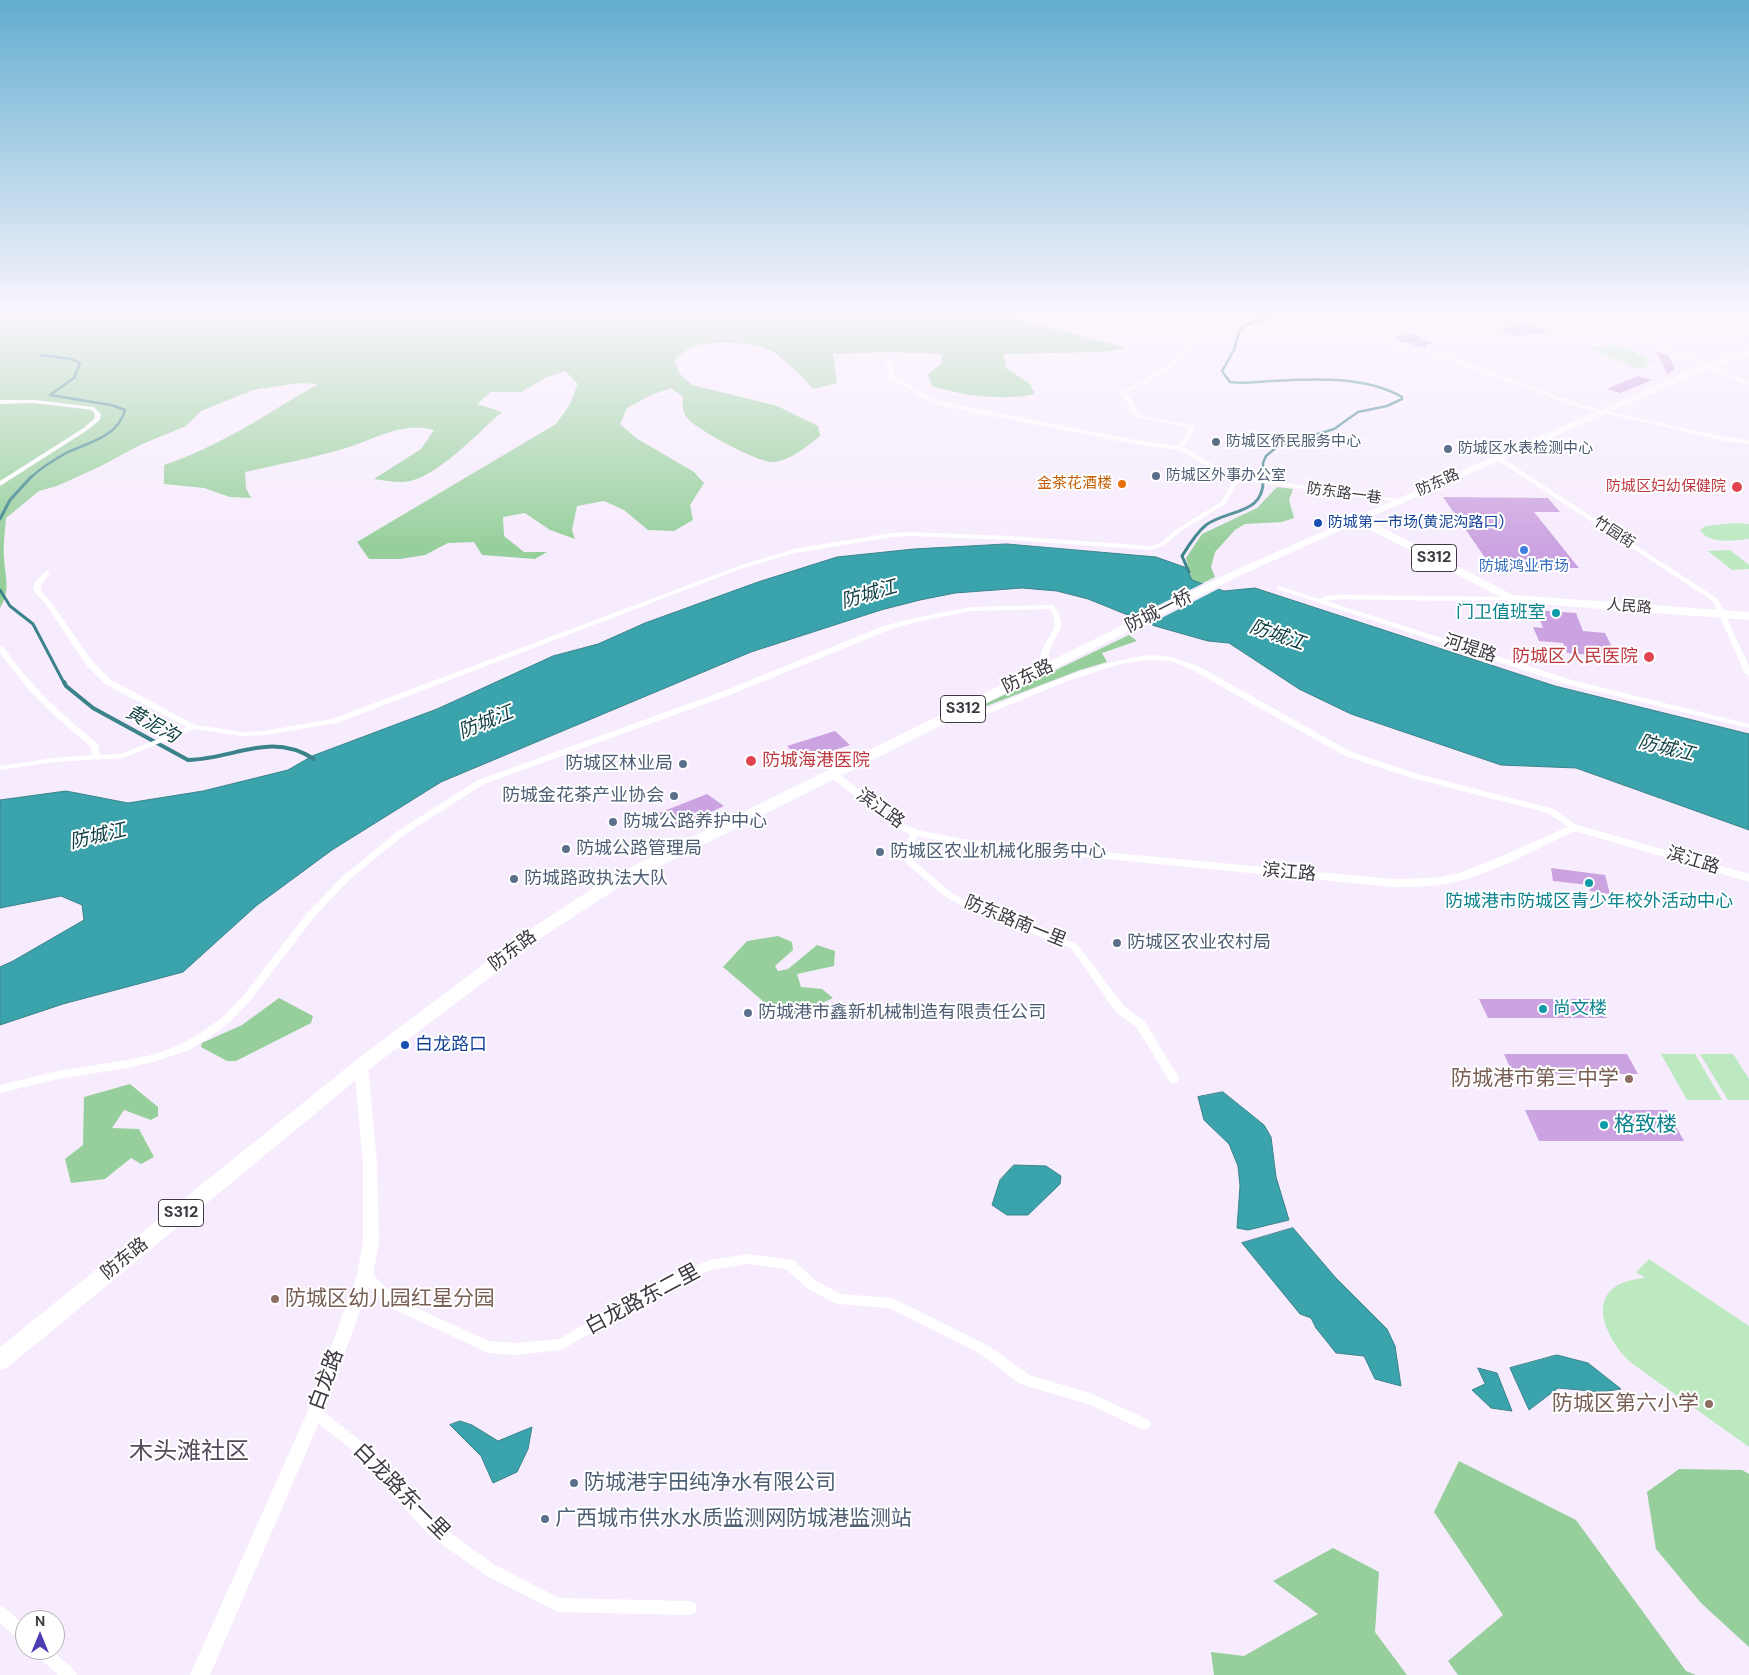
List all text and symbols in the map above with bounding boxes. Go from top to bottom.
place label: 防城区侨民服务中心 [1226,433,1361,451]
marker: 防城区侨民服务中心 [1210,436,1222,448]
place label: 防城区水表检测中心 [1458,440,1593,458]
marker: 防城区水表检测中心 [1442,443,1454,455]
street label: 防东路 [1414,466,1462,500]
place label: 防城区外事办公室 [1166,467,1286,485]
marker: 防城区外事办公室 [1150,470,1162,482]
place label: 金茶花酒楼 [1037,475,1112,493]
marker: 金茶花酒楼 [1116,478,1128,490]
place label: 防城区妇幼保健院 [1606,478,1726,496]
street label: 防东路一巷 [1306,480,1382,508]
marker: 防城区妇幼保健院 [1730,480,1744,494]
street label: 竹园街 [1590,513,1638,553]
place label: 防城第一市场(黄泥沟路口) [1328,514,1504,532]
marker: 防城第一市场(黄泥沟路口) [1312,517,1324,529]
road number: S312 [1412,544,1456,572]
marker: 防城鸿业市场 [1518,544,1530,556]
place label: 防城鸿业市场 [1479,558,1569,576]
water label: 防城江 [838,576,900,614]
street label: 防城一桥 [1122,586,1196,638]
street label: 人民路 [1606,596,1652,618]
place label: 门卫值班室 [1456,602,1546,624]
marker: 门卫值班室 [1550,607,1562,619]
water label: 防城江 [1246,616,1308,656]
street label: 河堤路 [1441,630,1499,668]
place label: 防城区人民医院 [1512,646,1638,668]
marker: 防城区人民医院 [1642,650,1656,664]
street label: 防东路 [999,655,1057,699]
road number: S312 [940,696,986,722]
water label: 黄泥沟 [122,701,182,749]
water label: 防城江 [455,702,517,744]
water label: 防城江 [1636,731,1696,767]
place label: 防城海港医院 [762,750,870,772]
place label: 防城区林业局 [565,753,673,775]
marker: 防城海港医院 [744,754,758,768]
marker: 防城区林业局 [677,758,689,770]
street label: 滨江路 [852,784,908,834]
place label: 防城金花茶产业协会 [502,785,664,807]
marker: 防城金花茶产业协会 [668,790,680,802]
place label: 防城公路养护中心 [623,811,767,833]
marker: 防城公路养护中心 [607,816,619,828]
water label: 防城江 [68,819,128,855]
place label: 防城公路管理局 [576,838,702,860]
place label: 防城区农业机械化服务中心 [890,841,1106,863]
marker: 防城公路管理局 [560,843,572,855]
street label: 滨江路 [1664,843,1722,879]
marker: 防城区农业机械化服务中心 [874,846,886,858]
street label: 滨江路 [1261,860,1317,886]
place label: 防城路政执法大队 [524,868,668,890]
marker: 防城路政执法大队 [508,873,520,885]
marker: 防城港市防城区青少年校外活动中心 [1583,877,1595,889]
place label: 防城港市防城区青少年校外活动中心 [1445,891,1733,913]
street label: 防东路南一里 [961,892,1069,952]
street label: 防东路 [485,926,541,976]
place label: 防城区农业农村局 [1127,932,1271,954]
marker: 防城区农业农村局 [1111,937,1123,949]
place label: 尚文楼 [1553,998,1607,1020]
place label: 防城港市鑫新机械制造有限责任公司 [758,1002,1046,1024]
marker: 尚文楼 [1537,1003,1549,1015]
marker: 防城港市鑫新机械制造有限责任公司 [742,1007,754,1019]
place label: 白龙路口 [415,1034,487,1056]
marker: 白龙路口 [399,1039,411,1051]
place label: 防城港市第三中学 [1451,1066,1619,1092]
marker: 防城港市第三中学 [1623,1073,1635,1085]
place label: 格致楼 [1614,1112,1677,1138]
marker: 格致楼 [1598,1119,1610,1131]
road number: S312 [158,1200,204,1226]
street label: 防东路 [97,1234,153,1284]
street label: 白龙路东二里 [581,1259,705,1341]
place label: 防城区幼儿园红星分园 [285,1286,495,1312]
marker: 防城区幼儿园红星分园 [269,1293,281,1305]
street label: 白龙路 [304,1346,350,1414]
place label: 防城区第六小学 [1552,1391,1699,1417]
marker: 防城区第六小学 [1703,1398,1715,1410]
district label: 木头滩社区 [129,1439,249,1467]
street label: 白龙路东一里 [348,1439,454,1545]
place label: 防城港宇田纯净水有限公司 [584,1470,836,1496]
marker: 防城港宇田纯净水有限公司 [568,1477,580,1489]
place label: 广西城市供水水质监测网防城港监测站 [555,1506,912,1532]
marker: 广西城市供水水质监测网防城港监测站 [539,1513,551,1525]
north arrow [15,1610,65,1660]
text: N [35,1612,45,1630]

